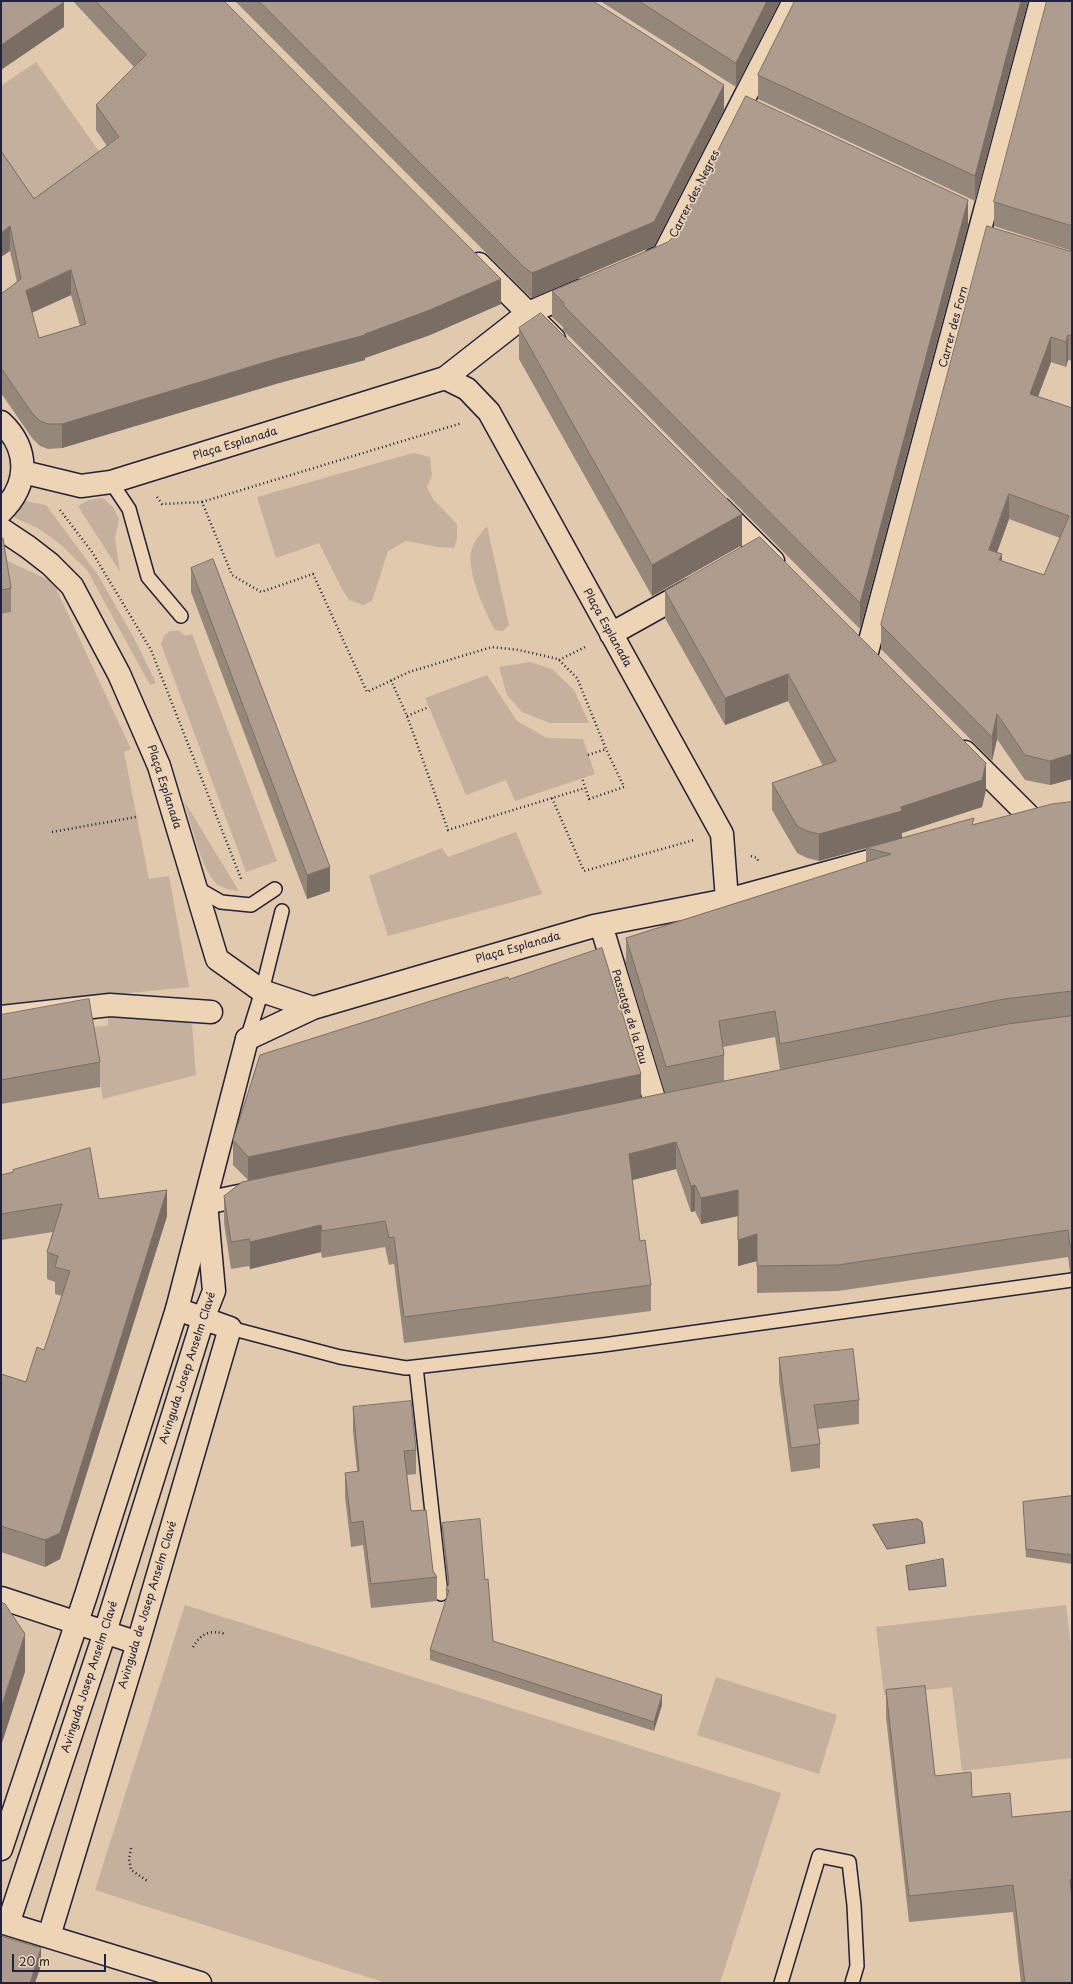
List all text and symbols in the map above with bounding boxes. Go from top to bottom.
street label: Carrer des Negres [667,148,723,240]
street label: Carrer des Forn [937,285,971,369]
street label: Plaça Esplanada [191,425,279,463]
street label: Plaça Esplanada [580,586,634,670]
street label: Plaça Esplanada [144,743,184,831]
street label: Plaça Esplanada [474,930,562,966]
street label: Passatge de la Pau [608,968,650,1066]
street label: Avinguda Josep Anselm Clavé [157,1290,219,1446]
street label: Avinguda de Josep Anselm Clavé [116,1520,180,1690]
street label: Avinguda Josep Anselm Clavé [59,1599,121,1755]
scale bar [14,1946,108,1972]
text: 20 m [19,1952,50,1970]

